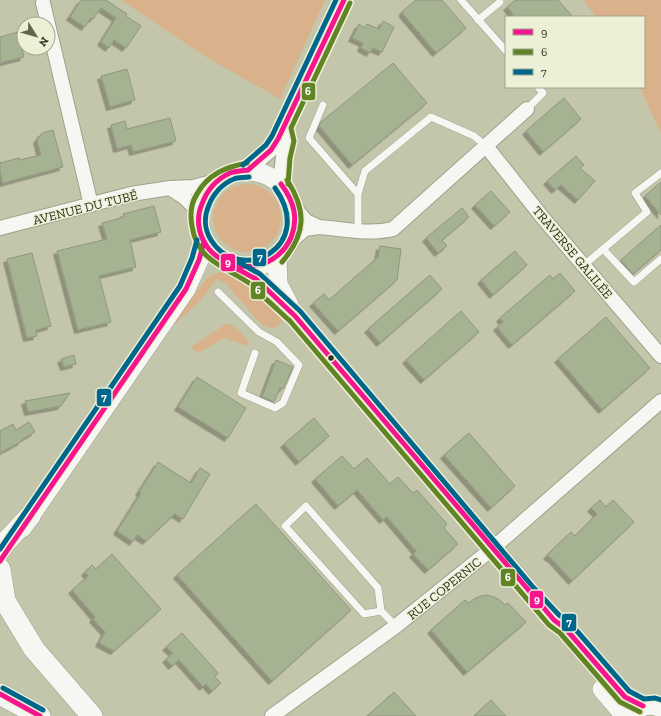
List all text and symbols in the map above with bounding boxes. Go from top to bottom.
north arrow [16,16,56,56]
legend [505,16,645,88]
text: 9 [541,25,547,39]
text: N [35,34,51,49]
text: 6 [541,45,547,59]
text: 7 [541,65,547,79]
line badge: 6 [301,82,316,101]
text: 6 [305,85,311,98]
street label: AVENUE DU TUBÉ [31,187,139,228]
street label: TRAVERSE GALILÉE [530,203,616,302]
line badge: 7 [252,248,267,267]
text: 7 [257,251,263,264]
line badge: 9 [220,253,236,272]
text: 9 [225,256,231,269]
line badge: 6 [250,281,266,300]
text: 6 [255,284,261,297]
unlabelled marker [326,353,336,363]
line badge: 7 [96,388,112,407]
text: 7 [101,391,107,404]
street label: RUE COPERNIC [404,554,484,623]
line badge: 6 [500,568,516,587]
text: 6 [505,571,511,584]
line badge: 9 [529,590,544,609]
text: 9 [534,593,540,606]
line badge: 7 [561,613,577,632]
text: 7 [566,616,572,629]

